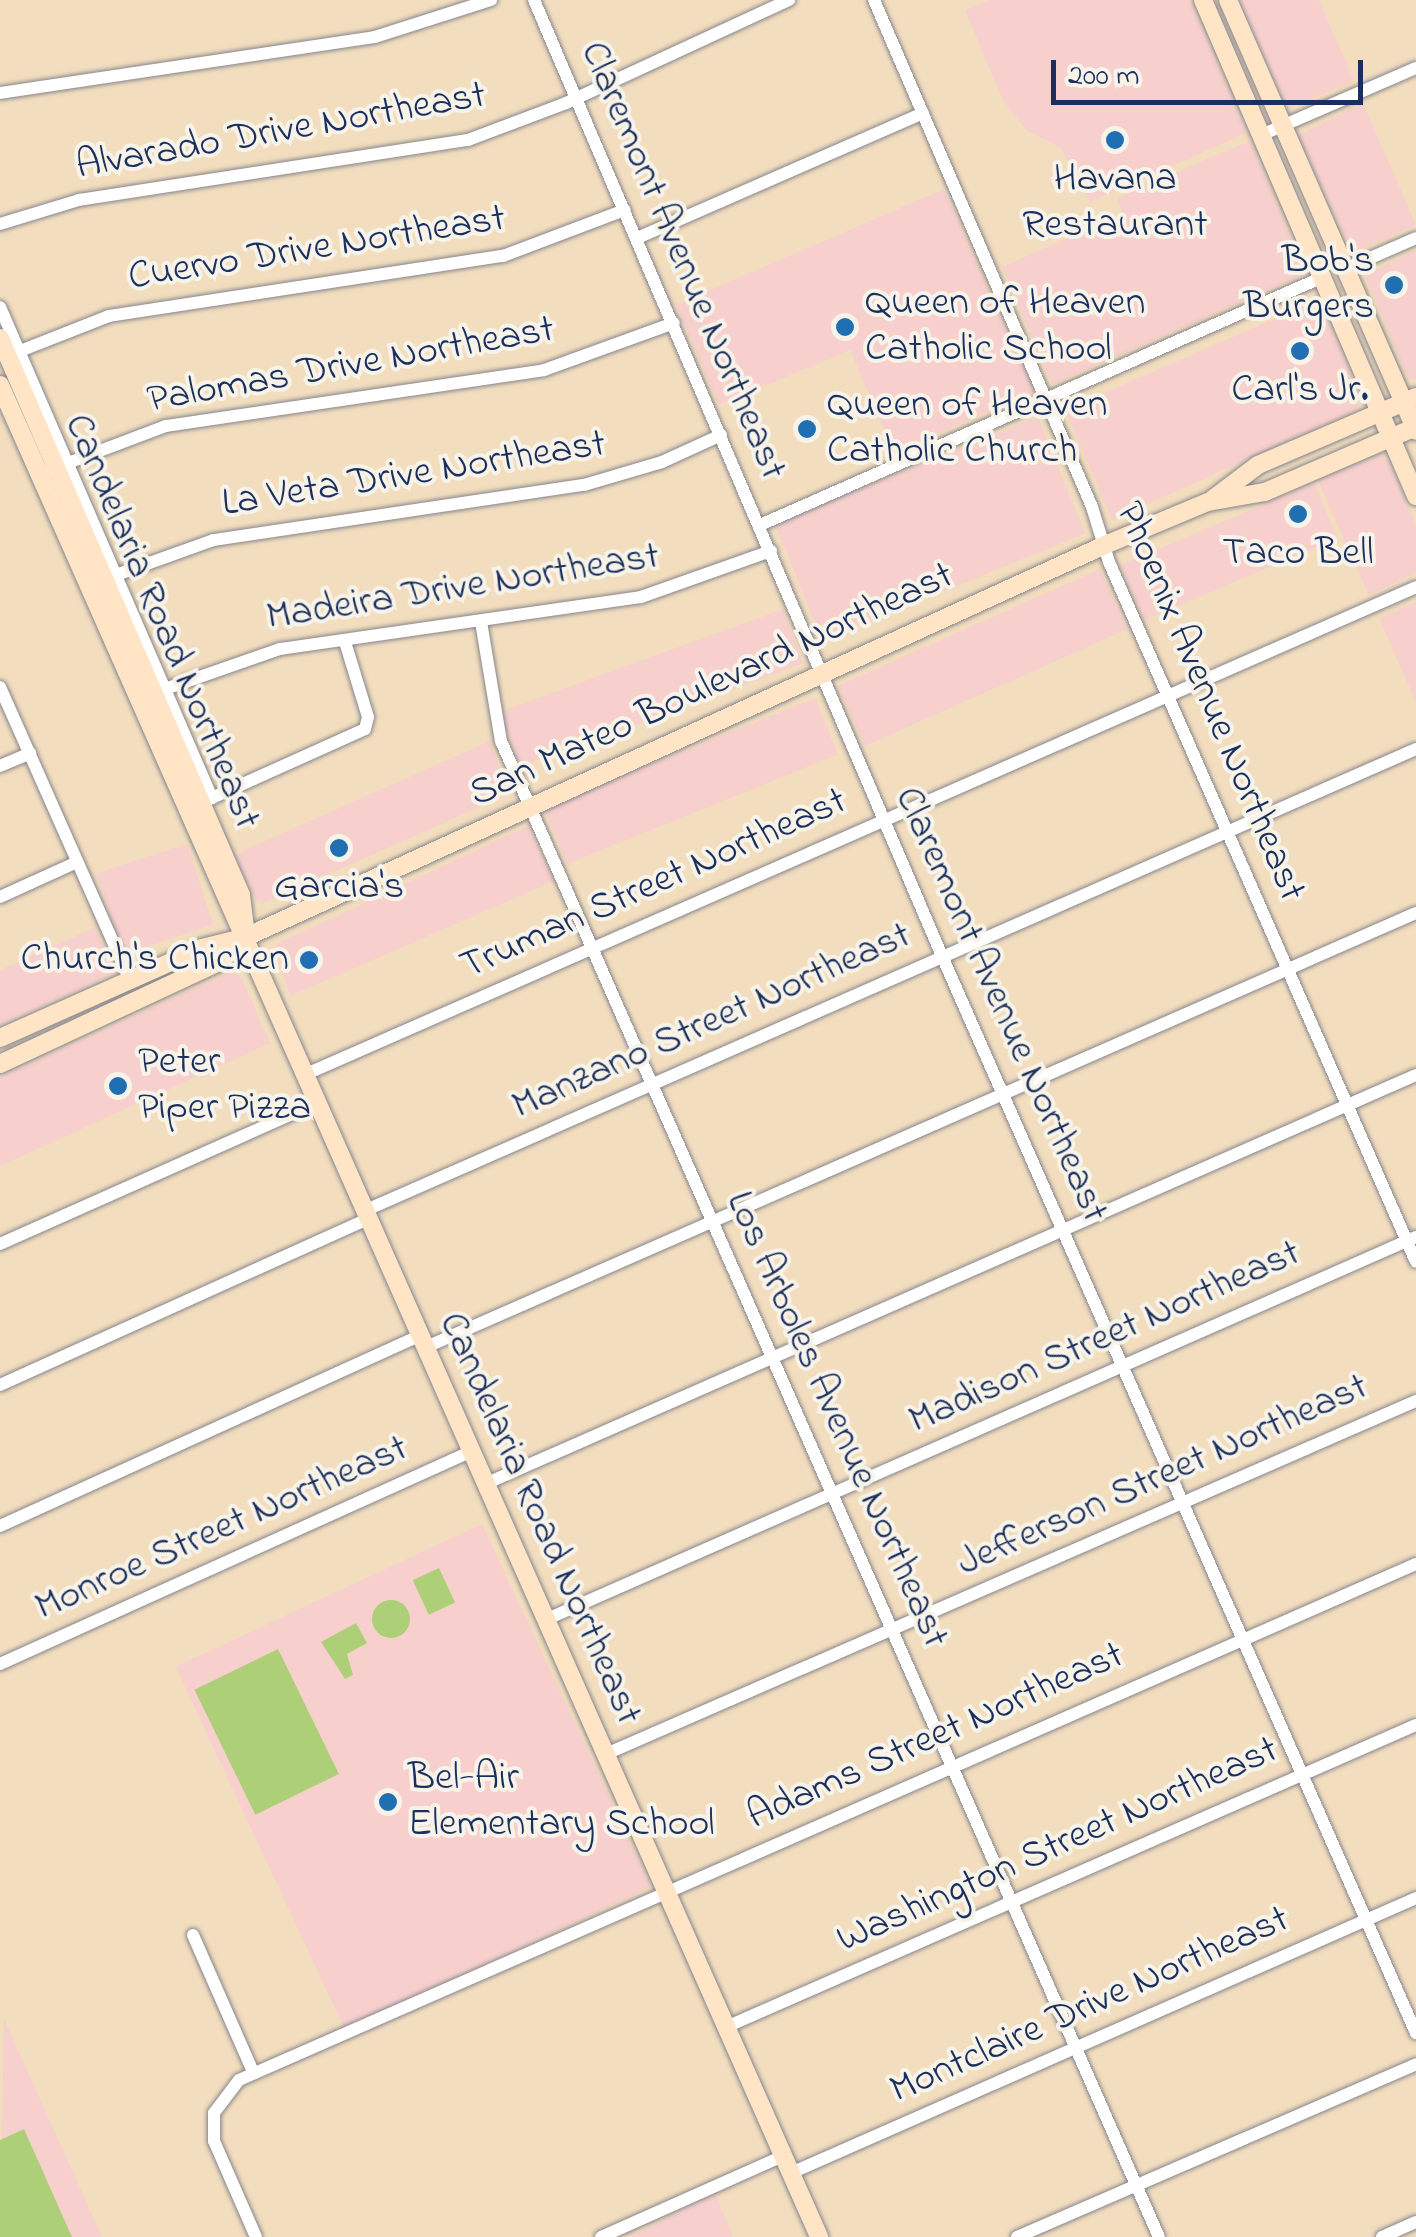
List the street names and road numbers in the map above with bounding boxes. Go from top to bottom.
street label: Claremont Avenue Northeast [568,35,796,487]
street label: Alvarado Drive Northeast [72,72,490,192]
street label: Cuervo Drive Northeast [125,196,509,302]
street label: Palomas Drive Northeast [144,307,558,425]
street label: Candelaria Road Northeast [52,407,270,837]
street label: La Veta Drive Northeast [219,421,609,529]
street label: Phoenix Avenue Northeast [1103,495,1315,909]
street label: Madeira Drive Northeast [263,533,663,643]
street label: San Mateo Boulevard Northeast [463,553,961,819]
street label: Truman Street Northeast [454,778,854,992]
street label: Claremont Avenue Northeast [882,780,1118,1230]
street label: Manzano Street Northeast [505,912,919,1132]
street label: Los Arboles Avenue Northeast [714,1184,958,1656]
street label: Madison Street Northeast [902,1230,1308,1446]
street label: Candelaria Road Northeast [426,1305,652,1733]
street label: Jefferson Street Northeast [950,1364,1376,1588]
street label: Monroe Street Northeast [28,1425,416,1633]
street label: Adams Street Northeast [740,1632,1132,1842]
street label: Washington Street Northeast [830,1727,1286,1965]
street label: Montclaire Drive Northeast [883,1896,1297,2116]

